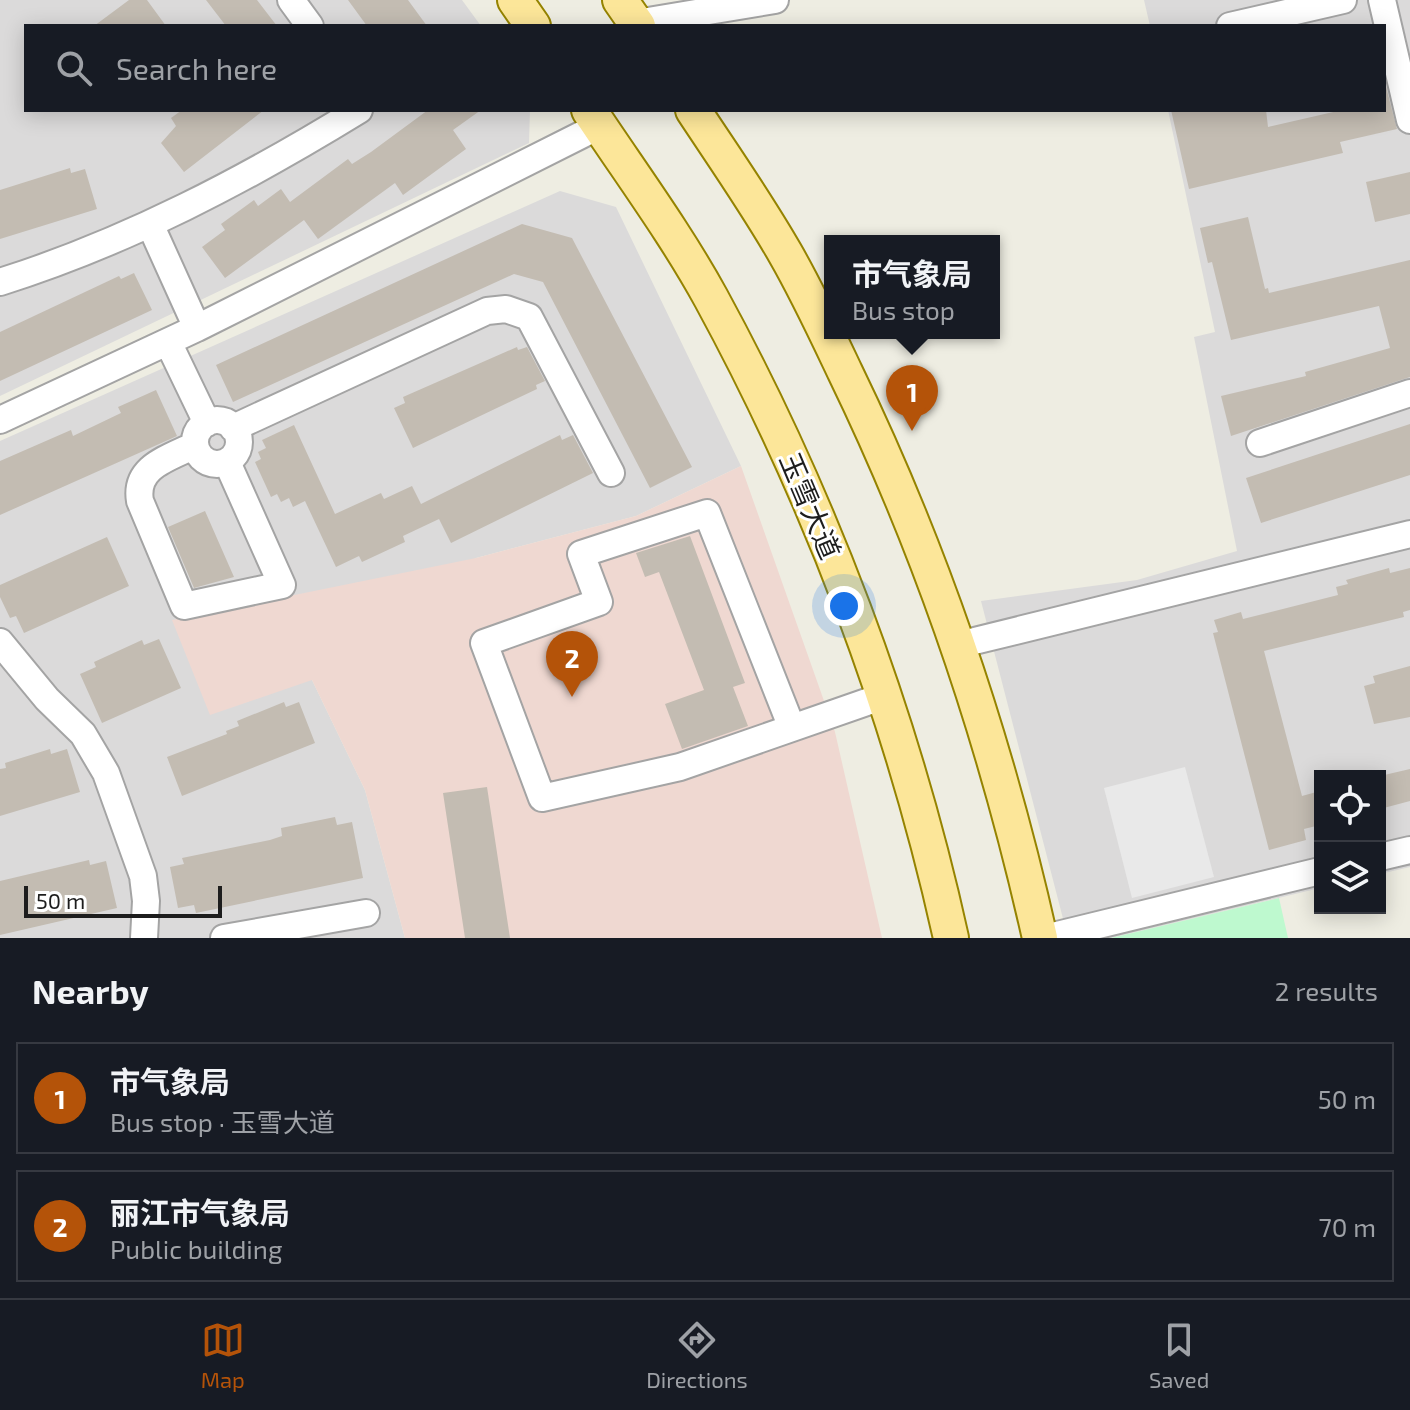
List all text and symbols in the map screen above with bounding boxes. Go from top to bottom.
search box [24,24,1386,112]
icon: search [52,46,96,90]
text: Search here [116,50,277,86]
popup [824,235,1000,339]
text: 市气象局 [852,255,972,291]
text: Bus stop [852,294,955,325]
pin: 1 [886,365,938,431]
street label: 玉雪大道 [773,447,848,564]
your location [824,586,864,626]
pin: 2 [546,631,598,697]
map controls [1314,770,1386,914]
button: locate [1314,770,1386,842]
button: layers [1314,842,1386,914]
scale bar [24,882,222,918]
text: 50 m [36,887,85,913]
text: Nearby [32,970,149,1011]
text: 2 results [1275,975,1378,1006]
text: 市气象局 [110,1063,230,1099]
text: 1 [54,1083,66,1114]
text: 50 m [1318,1083,1376,1114]
text: Bus stop · 玉雪大道 [110,1106,335,1137]
text: 丽江市气象局 [110,1194,290,1230]
text: 2 [52,1211,68,1242]
text: 70 m [1318,1211,1376,1242]
text: Public building [110,1233,282,1264]
tab: Map [201,1318,245,1392]
tab: Directions [646,1318,748,1392]
tab: Saved [1149,1318,1209,1392]

